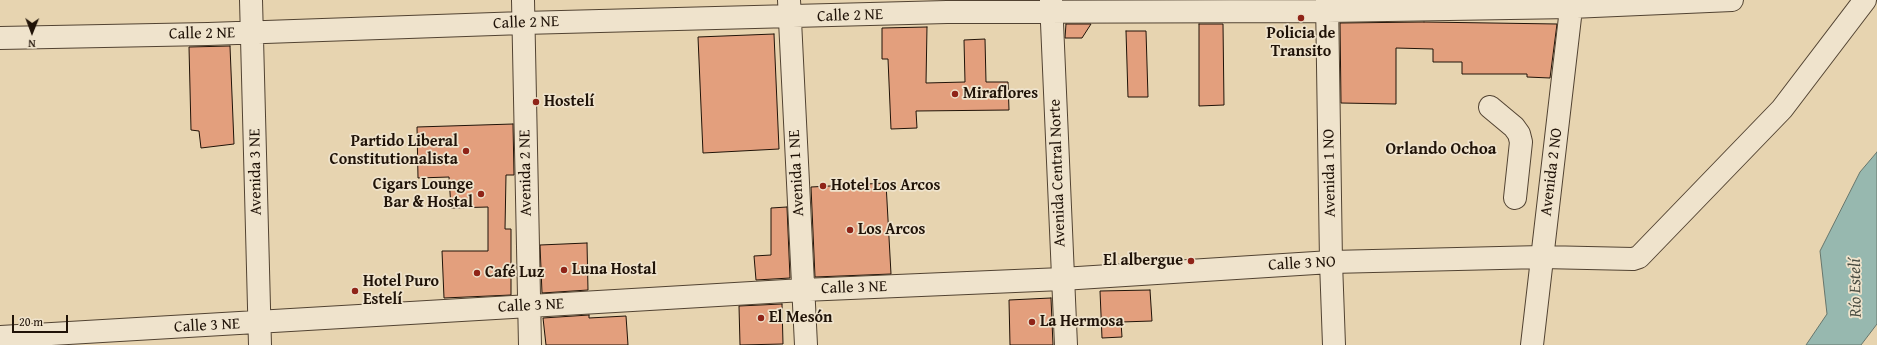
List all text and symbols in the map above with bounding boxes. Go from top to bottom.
street label: Calle 2 NE [817,5,883,27]
north arrow [12,12,52,52]
street label: Calle 2 NE [493,12,559,34]
marker: Policia de Transito [1296,13,1306,23]
street label: Calle 2 NE [169,24,235,44]
place label: Policia de Transito [1267,24,1335,62]
text: N [28,36,36,52]
place label: Miraflores [963,84,1038,104]
marker: Miraflores [950,89,960,99]
place label: Hostelí [544,92,594,112]
marker: Hostelí [531,97,541,107]
street label: Avenida Central Norte [1046,99,1070,247]
street label: Avenida 2 NO [1537,127,1567,217]
street label: Avenida 3 NE [246,128,266,216]
street label: Avenida 2 NE [516,129,536,217]
street label: Avenida 1 NE [785,129,809,217]
street label: Avenida 1 NO [1320,129,1340,217]
place label: Partido Liberal Constitutionalista [330,132,458,170]
district label: Orlando Ochoa [1385,140,1497,160]
marker: Partido Liberal Constitutionalista [461,146,471,156]
place label: Cigars Lounge Bar & Hostal [373,175,473,213]
place label: Hotel Los Arcos [831,176,940,196]
marker: Hotel Los Arcos [818,181,828,191]
marker: Cigars Lounge Bar & Hostal [476,189,486,199]
place label: Los Arcos [858,220,925,240]
marker: Los Arcos [845,225,855,235]
place label: El albergue [1103,251,1183,271]
street label: Calle 3 NO [1268,253,1336,275]
marker: El albergue [1186,256,1196,266]
water label: Río Estelí [1845,258,1867,318]
place label: Luna Hostal [572,260,656,280]
place label: Café Luz [485,263,544,283]
marker: Luna Hostal [559,265,569,275]
marker: Café Luz [472,268,482,278]
place label: Hotel Puro Estelí [363,272,439,310]
street label: Calle 3 NE [821,277,887,299]
marker: Hotel Puro Estelí [350,286,360,296]
street label: Calle 3 NE [498,295,564,317]
scale bar [14,307,70,333]
place label: El Mesón [769,308,833,328]
place label: La Hermosa [1040,312,1124,332]
text: 20 m [19,313,43,330]
marker: El Mesón [756,313,766,323]
street label: Calle 3 NE [174,315,240,337]
marker: La Hermosa [1027,317,1037,327]

